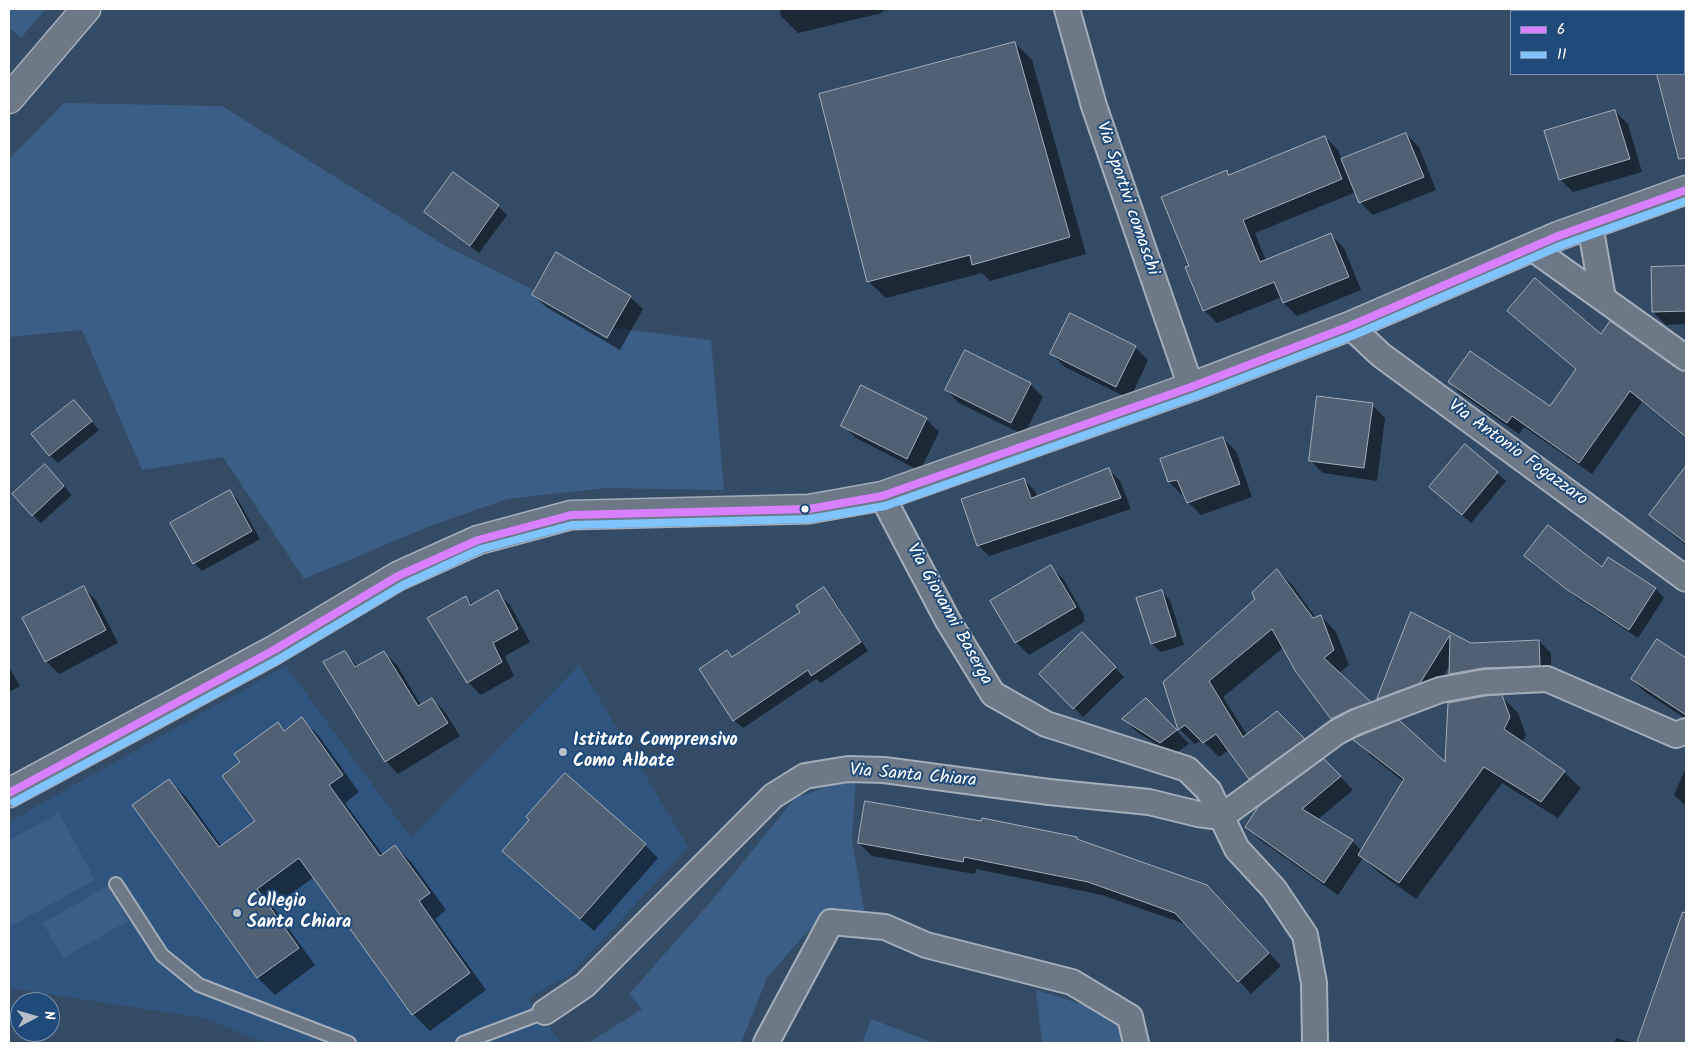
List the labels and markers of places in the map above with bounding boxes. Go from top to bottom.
unlabelled marker [800,504,810,514]
place label: Istituto Comprensivo Como Albate [573,731,738,774]
marker: Istituto Comprensivo Como Albate [557,746,569,758]
place label: Collegio Santa Chiara [247,892,351,934]
marker: Collegio Santa Chiara [231,907,243,919]

